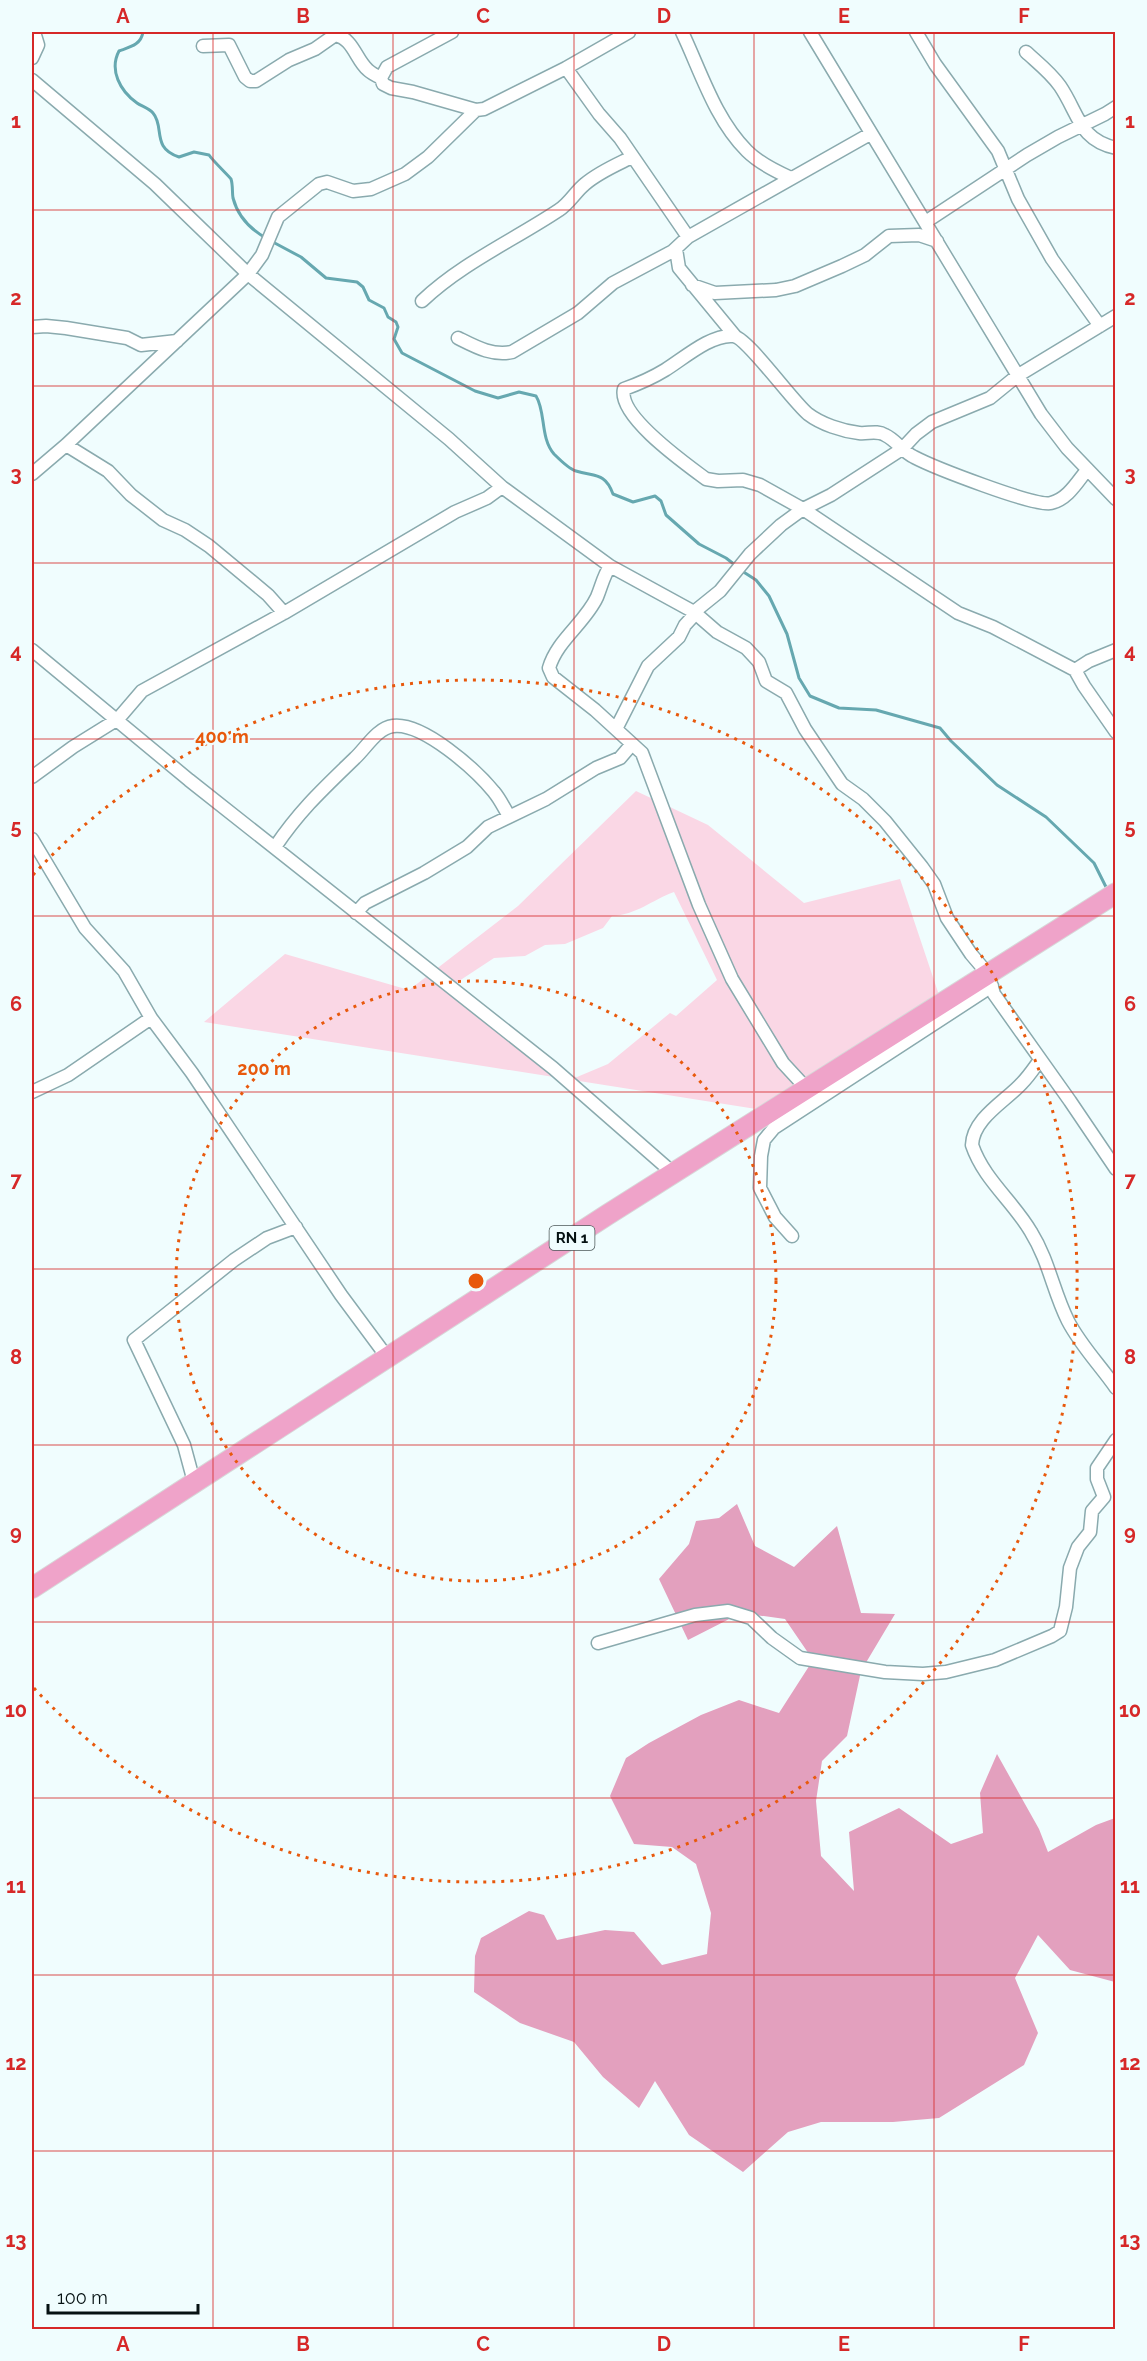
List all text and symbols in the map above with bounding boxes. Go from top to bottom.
text: A [116,4,130,28]
text: B [296,4,310,28]
text: C [476,4,490,28]
text: D [657,4,671,28]
text: E [838,4,850,28]
text: F [1018,4,1030,28]
text: 1 [11,109,21,133]
text: 1 [1125,109,1135,133]
text: 2 [10,286,22,310]
text: 2 [1124,286,1136,310]
text: 3 [10,462,22,486]
text: 3 [1124,462,1136,486]
text: 4 [10,639,22,663]
text: 4 [1124,639,1136,663]
text: 400 m [195,726,249,747]
text: 5 [10,815,22,839]
text: 5 [1124,815,1136,839]
text: 6 [10,992,22,1016]
text: 6 [1124,992,1136,1016]
text: 200 m [237,1058,291,1079]
text: 7 [10,1168,22,1192]
text: 7 [1124,1168,1136,1192]
road number: RN 1 [550,1226,594,1250]
centre of rings [466,1271,486,1291]
text: 8 [10,1345,22,1369]
text: 8 [1124,1345,1136,1369]
text: 9 [10,1521,22,1545]
text: 9 [1124,1521,1136,1545]
text: 10 [5,1698,27,1722]
text: 10 [1119,1698,1141,1722]
text: 11 [6,1874,26,1898]
text: 11 [1120,1874,1140,1898]
text: 12 [5,2051,27,2075]
text: 12 [1119,2051,1141,2075]
text: 13 [5,2228,27,2252]
text: 13 [1119,2228,1141,2252]
scale bar [48,2277,198,2315]
text: 100 m [57,2287,108,2308]
text: A [116,2332,130,2356]
text: B [296,2332,310,2356]
text: C [476,2332,490,2356]
text: D [657,2332,671,2356]
text: E [838,2332,850,2356]
text: F [1018,2332,1030,2356]

